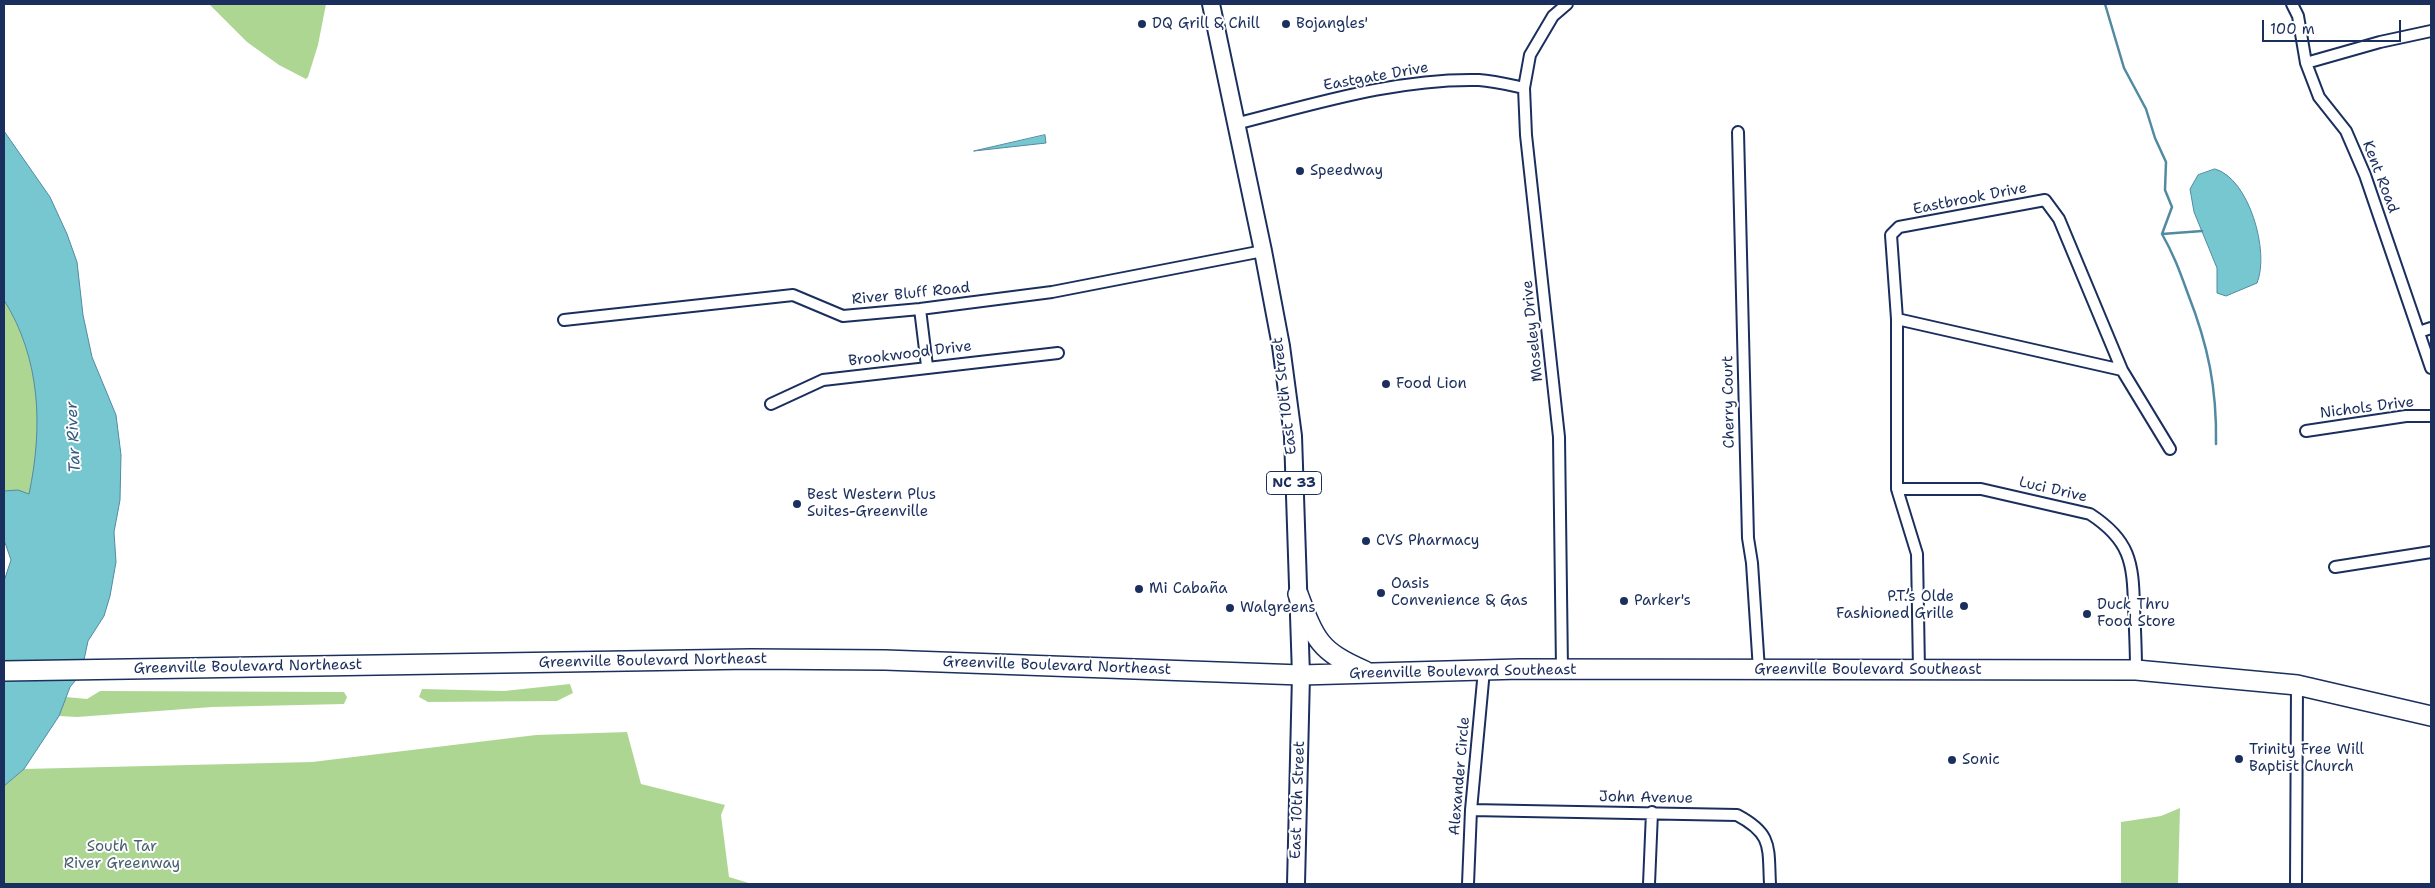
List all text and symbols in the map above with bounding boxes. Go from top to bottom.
scale bar [2265,10,2404,42]
place label: DQ Grill & Chill [1152,15,1260,33]
place label: Bojangles' [1296,15,1368,33]
marker: DQ Grill & Chill [1136,18,1148,30]
marker: Bojangles' [1280,18,1292,30]
text: 100 m [2270,19,2315,39]
street label: Eastgate Drive [1322,59,1430,95]
street label: Kent Road [2358,138,2402,216]
place label: Speedway [1310,162,1383,180]
marker: Speedway [1294,165,1306,177]
street label: Eastbrook Drive [1912,179,2028,219]
street label: River Bluff Road [851,279,971,309]
street label: Moseley Drive [1519,279,1547,383]
street label: East 10th Street [1269,336,1301,456]
street label: Brookwood Drive [847,338,973,370]
street label: Cherry Court [1719,355,1739,449]
place label: Food Lion [1396,375,1467,393]
marker: Food Lion [1380,378,1392,390]
street label: Nichols Drive [2319,393,2415,423]
water label: Tar River [63,401,85,473]
road number: NC 33 [1266,472,1322,494]
street label: Luci Drive [2017,473,2089,507]
place label: Best Western Plus Suites-Greenville [807,486,936,521]
marker: Best Western Plus Suites-Greenville [791,498,803,510]
place label: CVS Pharmacy [1376,532,1479,550]
marker: CVS Pharmacy [1360,535,1372,547]
place label: Oasis Convenience & Gas [1391,575,1528,610]
place label: Mi Cabaña [1149,580,1228,598]
marker: Mi Cabaña [1133,583,1145,595]
marker: Oasis Convenience & Gas [1375,587,1387,599]
place label: P.T.’s Olde Fashioned Grille [1836,588,1954,623]
place label: Parker's [1634,592,1691,610]
marker: Parker's [1618,595,1630,607]
place label: Duck Thru Food Store [2097,596,2176,631]
place label: Walgreens [1240,599,1316,617]
marker: P.T.’s Olde Fashioned Grille [1958,600,1970,612]
marker: Walgreens [1224,602,1236,614]
marker: Duck Thru Food Store [2081,608,2093,620]
street label: Greenville Boulevard Northeast [538,650,768,672]
street label: Greenville Boulevard Northeast [942,653,1172,679]
street label: Greenville Boulevard Northeast [133,656,363,678]
street label: Greenville Boulevard Southeast [1349,661,1577,683]
street label: Greenville Boulevard Southeast [1754,661,1982,679]
street label: Alexander Circle [1446,716,1474,836]
street label: East 10th Street [1287,740,1309,860]
place label: Trinity Free Will Baptist Church [2249,741,2364,776]
place label: Sonic [1962,751,2000,769]
marker: Trinity Free Will Baptist Church [2233,753,2245,765]
marker: Sonic [1946,754,1958,766]
street label: John Avenue [1599,788,1693,808]
park label: South Tar River Greenway [64,838,180,873]

